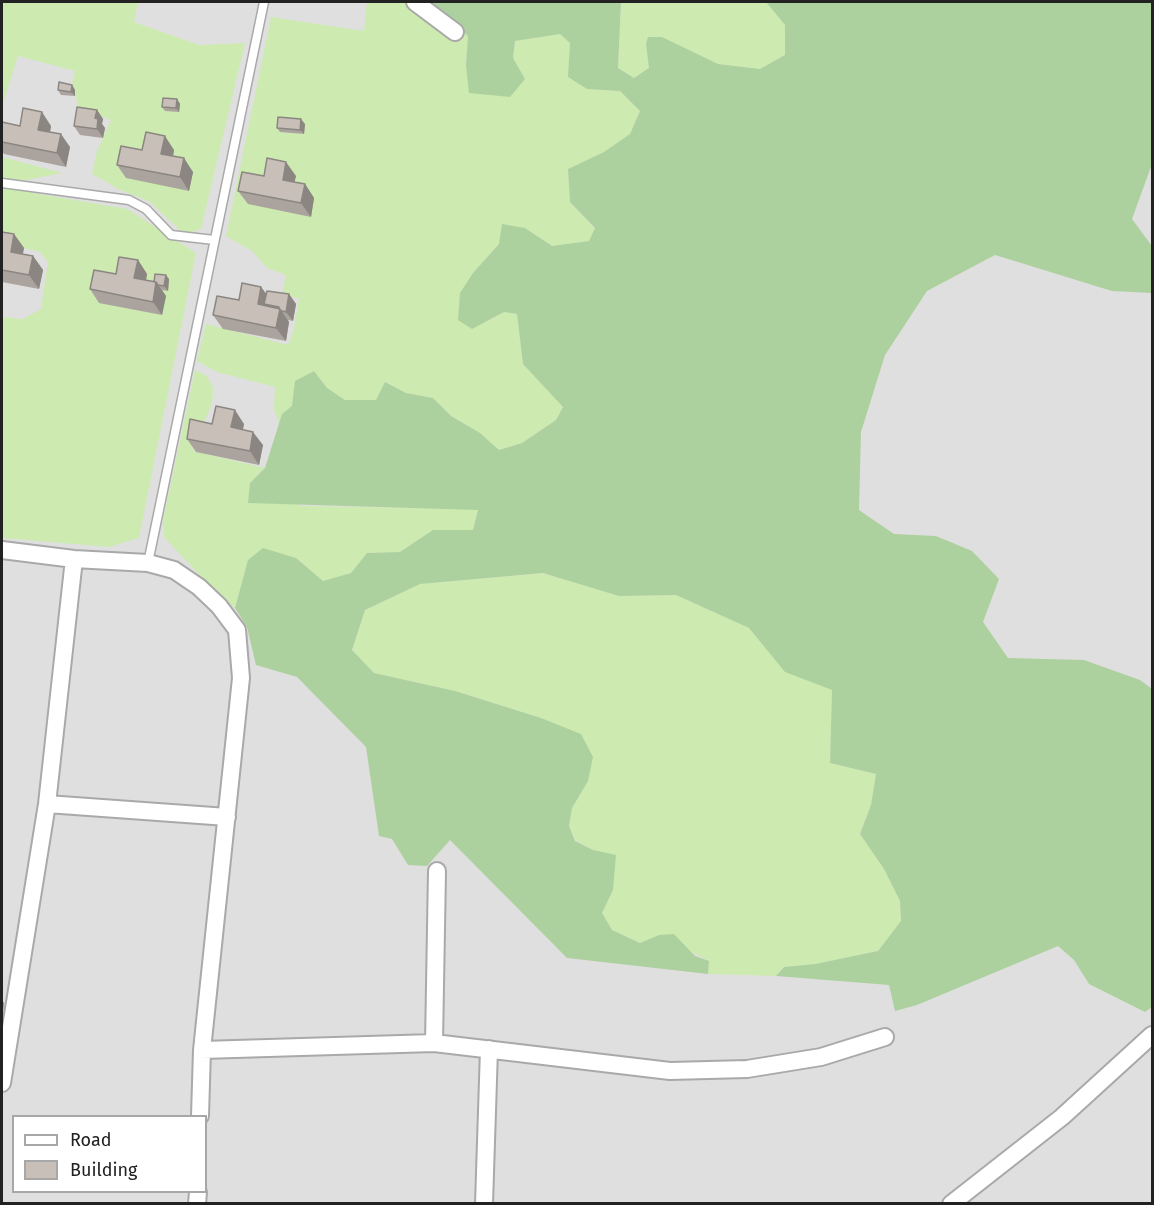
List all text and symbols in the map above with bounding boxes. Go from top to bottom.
legend [12,1115,207,1193]
text: Road [70,1129,112,1151]
text: Building [70,1159,137,1181]

